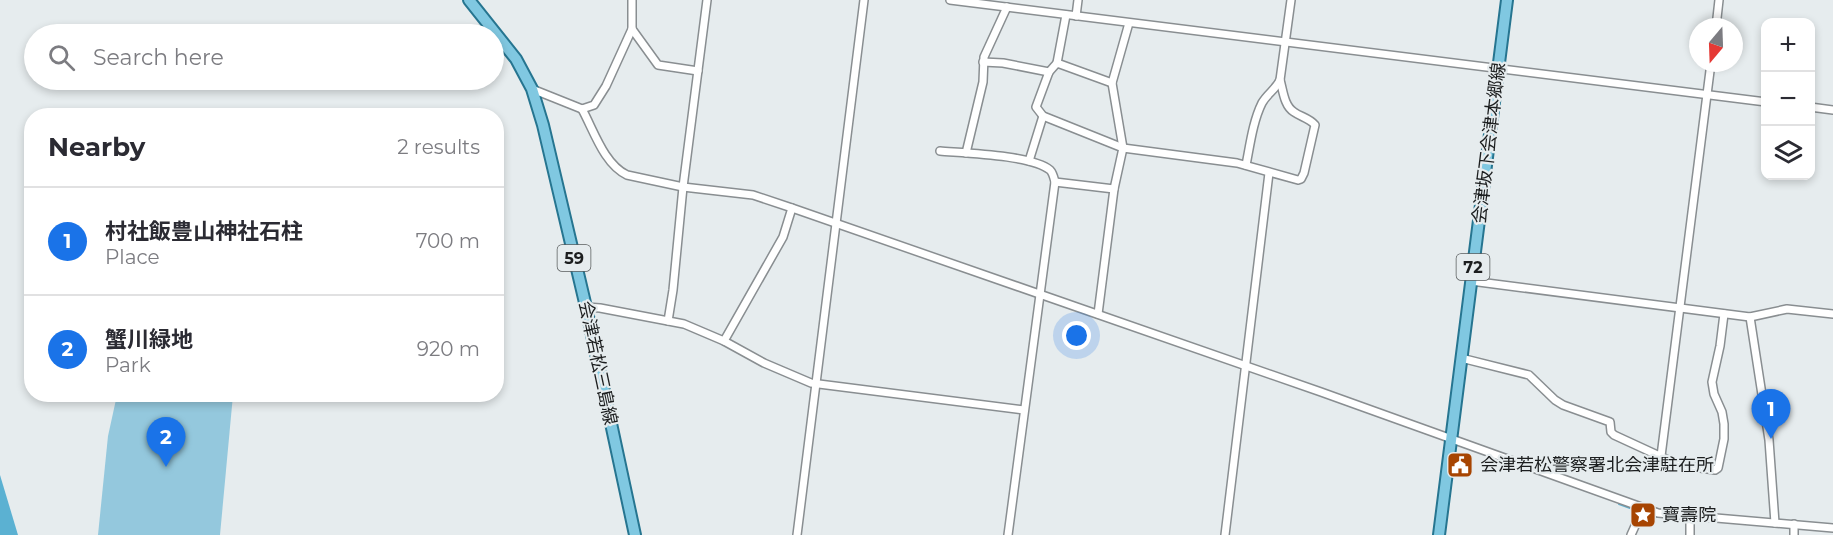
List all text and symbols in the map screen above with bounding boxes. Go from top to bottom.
north arrow [1689,18,1743,72]
map controls [1761,18,1815,180]
button: + [1761,18,1815,72]
search box [24,24,504,90]
icon: search [45,41,78,74]
text: Search here [93,44,224,71]
street label: 会津坂下会津本郷線 [1468,61,1510,225]
button: − [1761,72,1815,126]
button: layers [1761,126,1815,180]
text: Nearby [48,131,145,163]
text: 2 results [397,135,480,159]
text: 村社飯豊山神社石柱 [105,218,303,245]
text: 1 [64,229,71,253]
text: 700 m [416,229,480,253]
text: Place [105,245,160,269]
road number: 59 [558,245,590,271]
road number: 72 [1456,254,1490,280]
street label: 会津若松三島線 [574,299,622,427]
your location [1062,321,1091,350]
text: 蟹川緑地 [105,326,193,353]
text: 2 [62,337,73,361]
text: 920 m [417,337,480,361]
text: Park [105,353,151,377]
pin: 1 [1752,390,1790,439]
pin: 2 [146,418,186,467]
public building icon: 会津若松警察署北会津駐在所 [1445,450,1475,480]
place label: 会津若松警察署北会津駐在所 [1480,454,1714,476]
place icon: 寶壽院 [1628,500,1658,530]
place label: 寶壽院 [1662,504,1716,526]

